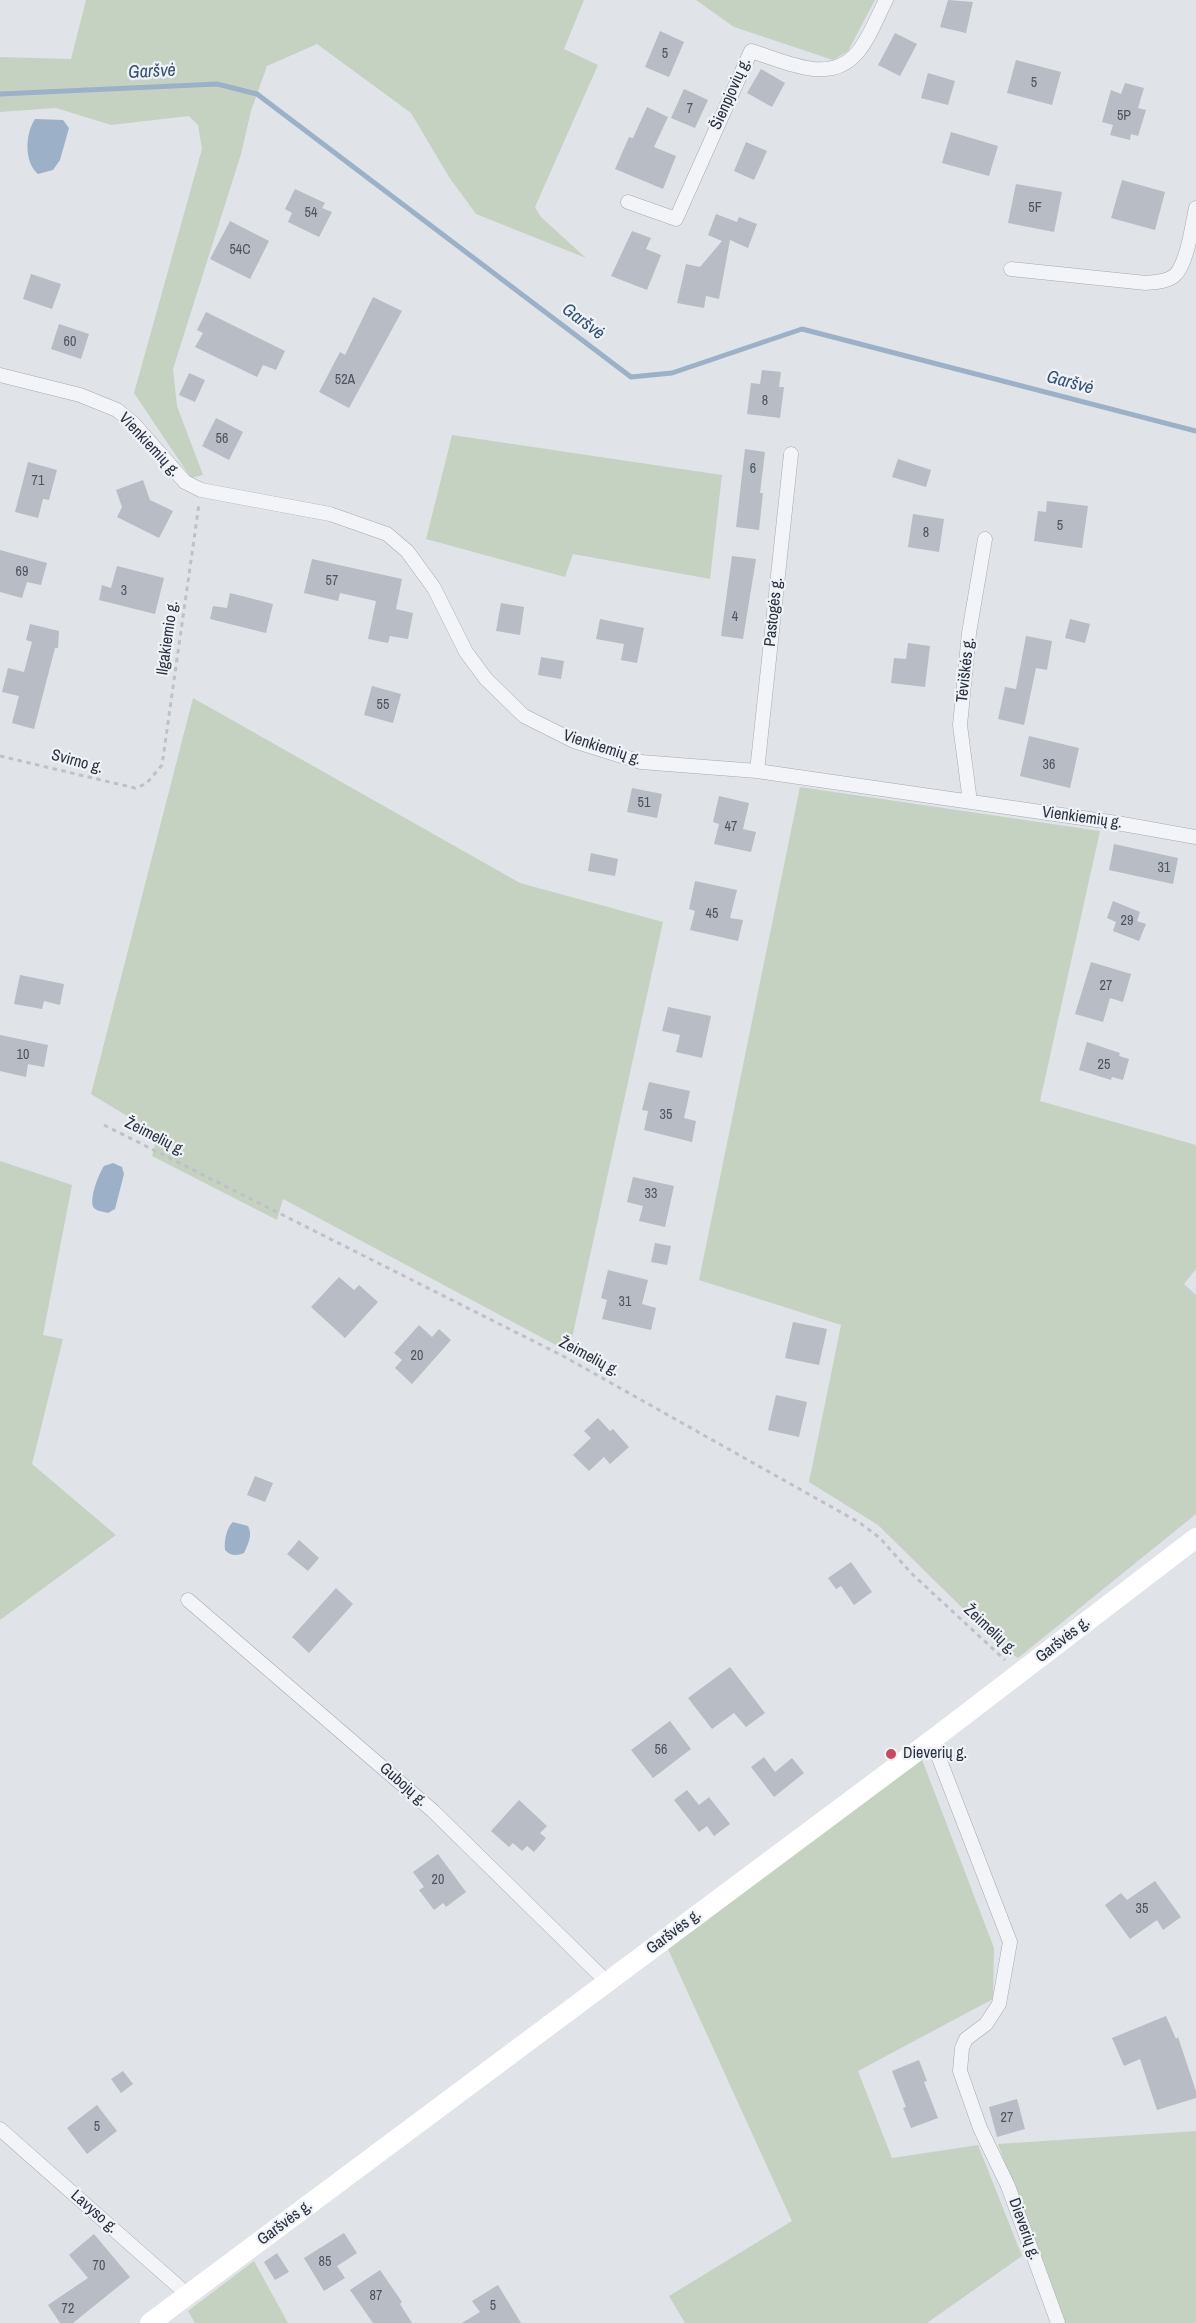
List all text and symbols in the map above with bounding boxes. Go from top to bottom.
house number: 5 [662,46,668,62]
street label: Šienpjovių g. [707,55,755,133]
water label: Garšvė [128,60,176,84]
house number: 5 [1031,75,1037,91]
house number: 7 [687,101,693,117]
house number: 5P [1117,108,1131,124]
house number: 5F [1028,200,1042,216]
house number: 54 [305,205,317,221]
house number: 54C [229,242,251,258]
water label: Garšvė [558,299,608,345]
house number: 60 [64,334,76,350]
water label: Garšvė [1044,366,1096,400]
house number: 52A [335,372,355,388]
house number: 8 [762,393,768,409]
street label: Vienkiemių g. [114,409,184,481]
house number: 56 [216,431,228,447]
house number: 6 [750,461,756,477]
house number: 71 [32,473,44,489]
house number: 5 [1057,518,1063,534]
house number: 8 [923,525,929,541]
house number: 69 [16,564,28,580]
house number: 57 [326,573,338,589]
street label: Pastogės g. [761,577,787,647]
house number: 3 [121,583,127,599]
street label: Ilgakiemio g. [153,599,183,677]
house number: 4 [732,609,738,625]
street label: Tėviškės g. [953,636,979,704]
house number: 55 [377,697,389,713]
street label: Vienkiemių g. [561,726,643,770]
street label: Svirno g. [49,746,105,778]
house number: 36 [1043,757,1055,773]
house number: 51 [638,795,650,811]
street label: Vienkiemių g. [1041,803,1123,833]
house number: 47 [725,819,737,835]
house number: 31 [1158,860,1170,876]
house number: 45 [706,906,718,922]
house number: 29 [1121,913,1133,929]
house number: 27 [1100,978,1112,994]
house number: 10 [17,1047,29,1063]
house number: 25 [1098,1057,1110,1073]
house number: 35 [660,1107,672,1123]
street label: Žeimelių g. [121,1114,189,1160]
house number: 33 [645,1186,657,1202]
house number: 31 [619,1294,631,1310]
street label: Žeimelių g. [556,1333,622,1381]
house number: 20 [411,1348,423,1364]
street label: Žeimelių g. [959,1601,1021,1659]
street label: Garšvės g. [1032,1613,1094,1667]
house number: 56 [655,1742,667,1758]
place label: Dieverių g. [903,1744,967,1764]
marker: Dieverių g. [884,1747,898,1761]
street label: Gubojų g. [375,1759,431,1811]
house number: 20 [432,1872,444,1888]
house number: 35 [1136,1901,1148,1917]
street label: Garšvės g. [643,1905,705,1959]
house number: 27 [1001,2110,1013,2126]
house number: 5 [94,2119,100,2135]
street label: Lavyso g. [67,2186,121,2238]
street label: Garšvės g. [254,2196,316,2250]
street label: Dieverių g. [1004,2196,1044,2262]
house number: 85 [319,2254,331,2270]
house number: 70 [93,2258,105,2274]
house number: 87 [370,2288,382,2304]
house number: 5 [490,2298,496,2314]
house number: 72 [62,2301,74,2317]

